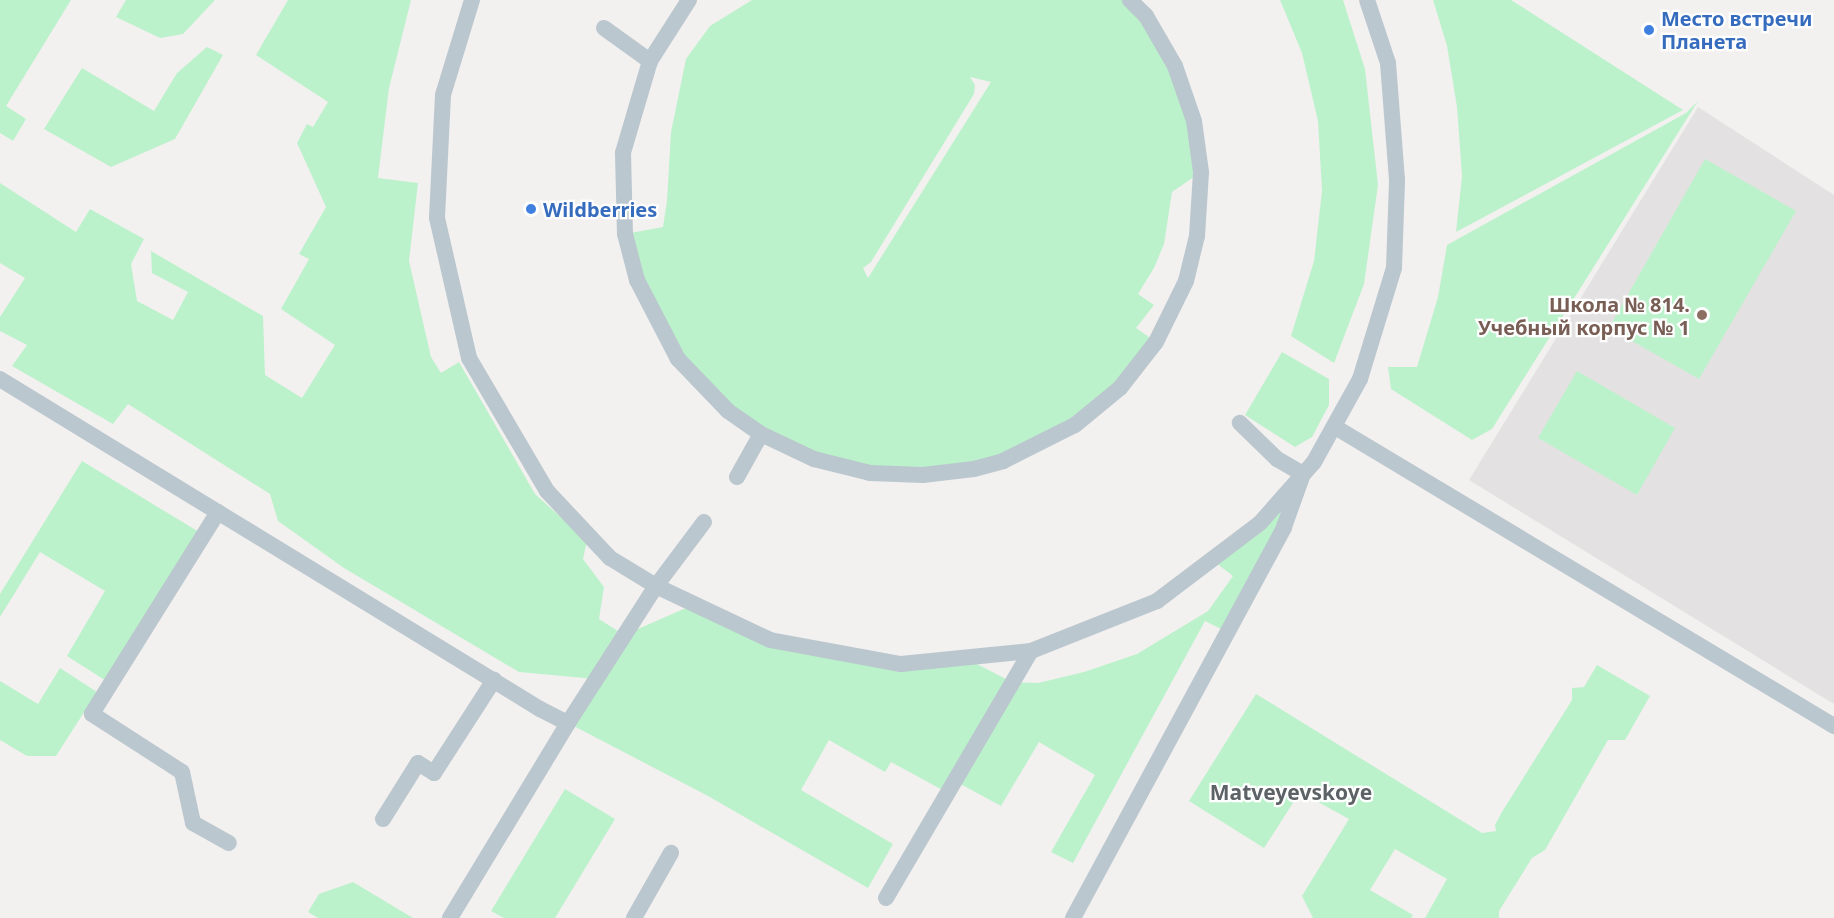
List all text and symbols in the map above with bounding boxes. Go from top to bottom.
place label: Место встречи Планета [1661,6,1812,53]
marker: Место встречи Планета [1642,23,1656,37]
place label: Wildberries [543,197,657,221]
marker: Wildberries [524,202,538,216]
place label: Школа № 814. Учебный корпус № 1 [1478,292,1690,339]
marker: Школа № 814. Учебный корпус № 1 [1695,308,1709,322]
district label: Matveyevskoye [1210,779,1372,805]

